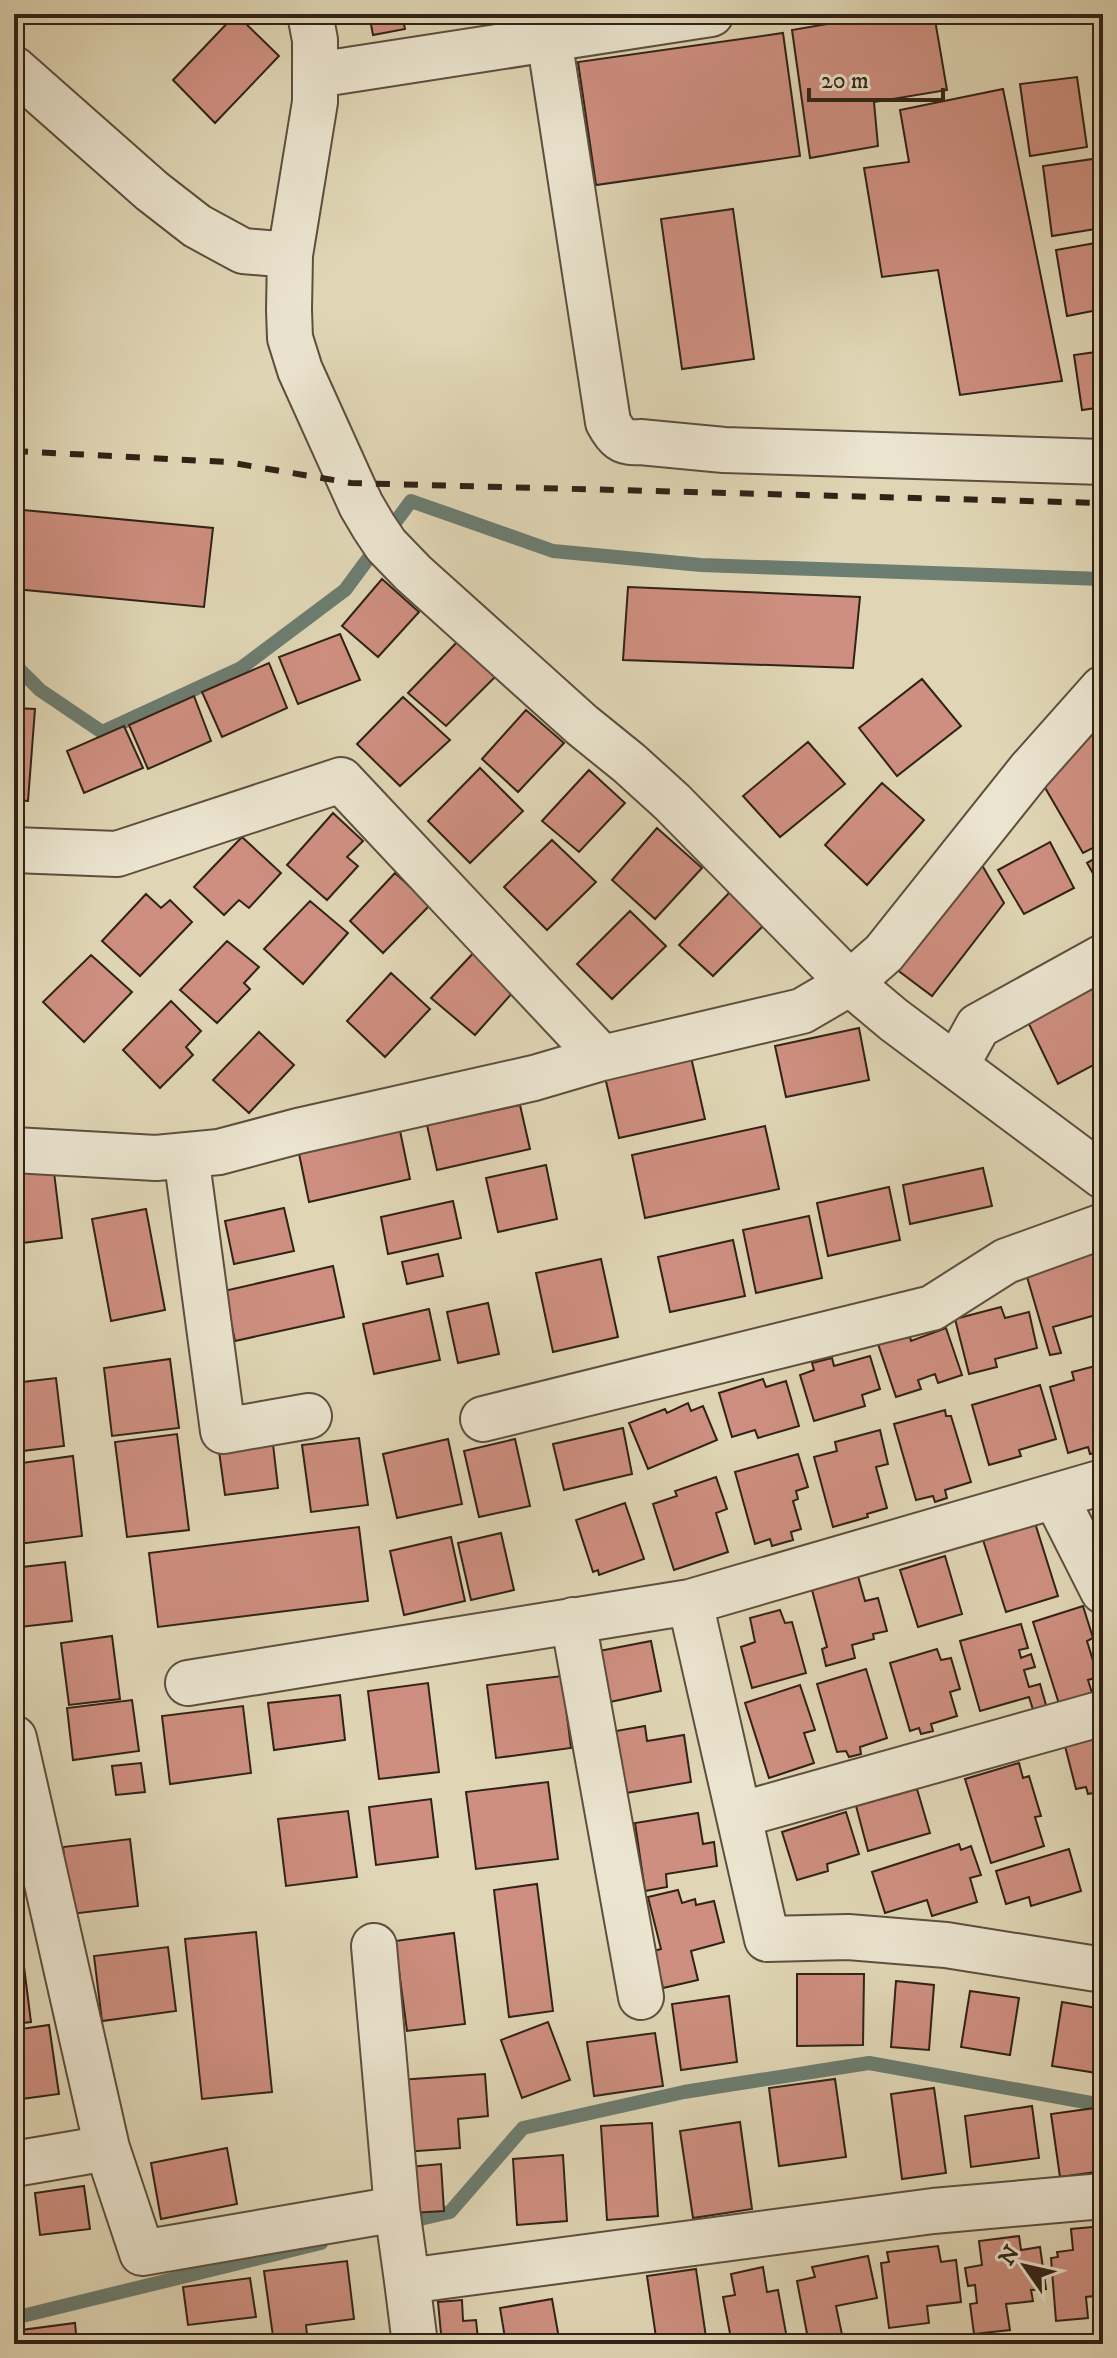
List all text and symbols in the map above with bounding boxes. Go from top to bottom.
scale bar [809,52,943,102]
text: 20 m [821,66,869,96]
north arrow [985,2226,1065,2306]
text: N [993,2241,1026,2271]

